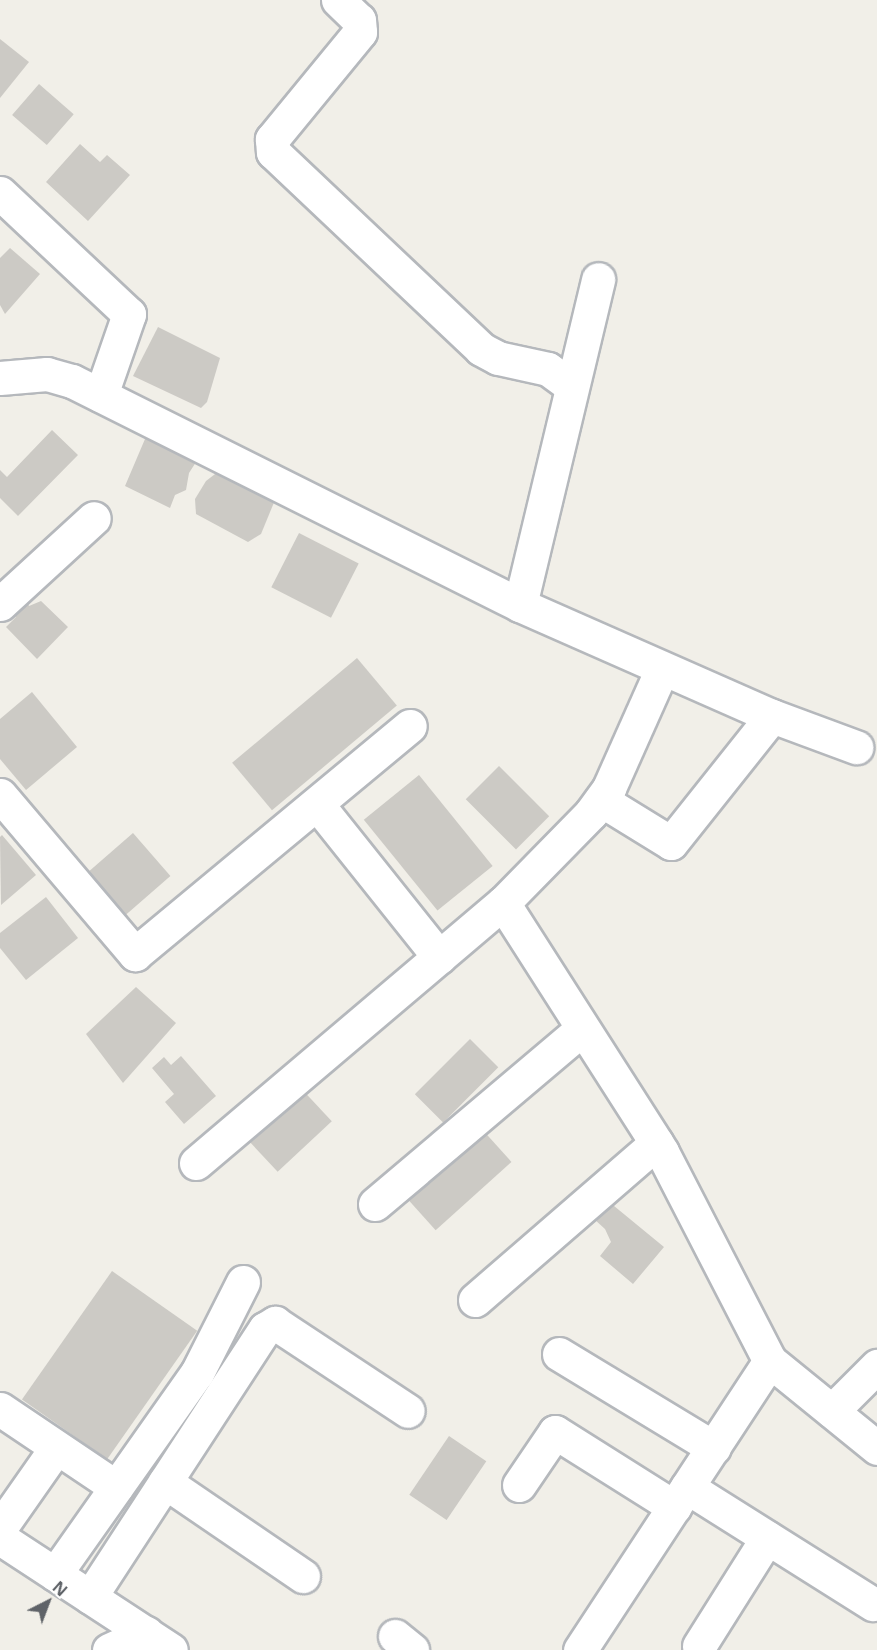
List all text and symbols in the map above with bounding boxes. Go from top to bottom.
north arrow [18,1572,78,1632]
text: N [48,1576,72,1601]

